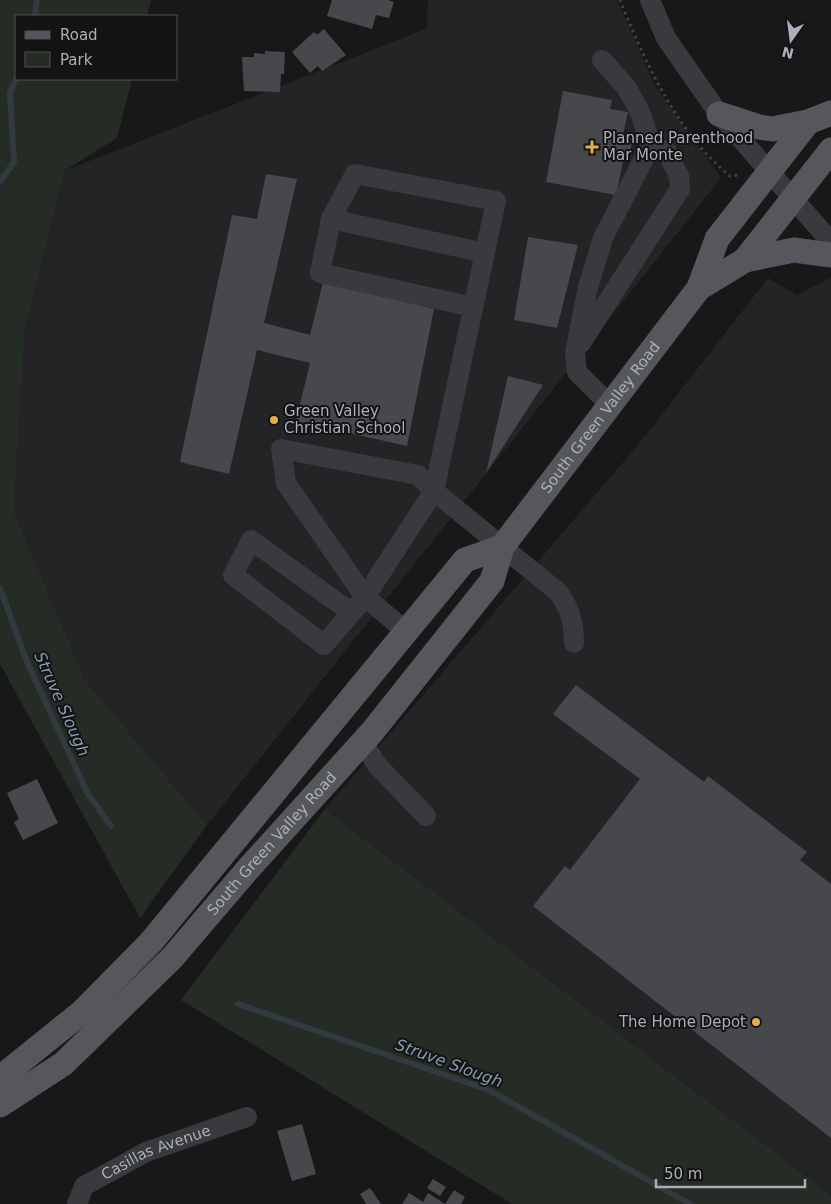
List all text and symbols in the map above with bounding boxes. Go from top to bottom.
legend [15,15,178,80]
north arrow [766,15,816,65]
text: Road [60,26,98,44]
text: N [780,43,795,62]
text: Park [60,51,93,69]
place label: Planned Parenthood Mar Monte [603,129,753,164]
marker: Planned Parenthood Mar Monte [585,140,599,154]
street label: South Green Valley Road [537,338,664,497]
place label: Green Valley Christian School [284,402,405,437]
marker: Green Valley Christian School [268,414,280,426]
water label: Struve Slough [30,649,94,759]
street label: South Green Valley Road [203,768,340,919]
place label: The Home Depot [618,1013,746,1031]
marker: The Home Depot [750,1016,762,1028]
water label: Struve Slough [393,1035,505,1091]
street label: Casillas Avenue [98,1121,213,1184]
scale bar [656,1156,805,1188]
text: 50 m [664,1165,702,1183]

